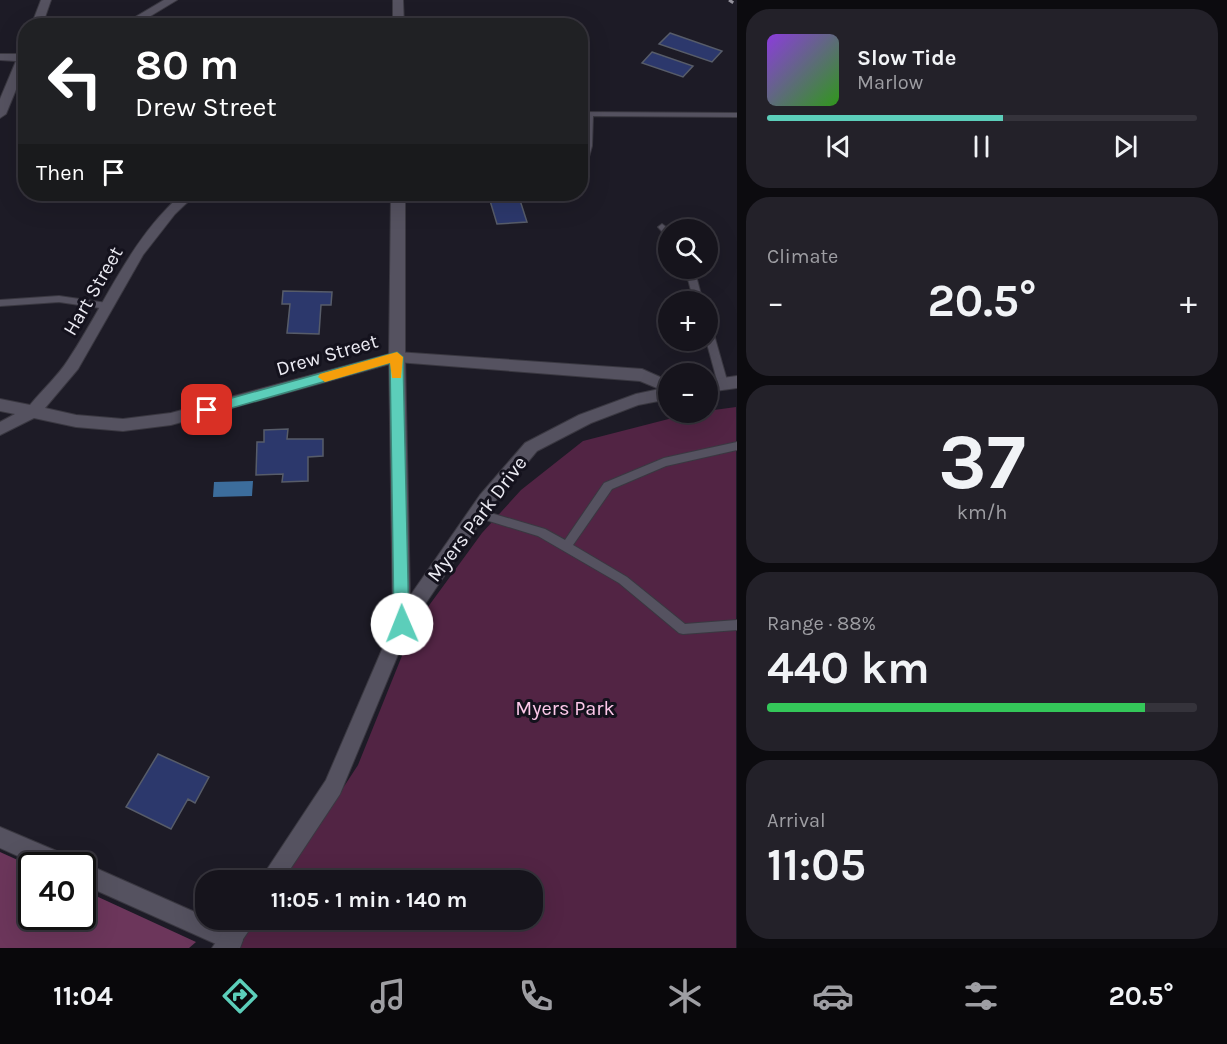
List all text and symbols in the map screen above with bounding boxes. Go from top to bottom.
text: 80 m [135,40,239,90]
icon: left [36,42,114,120]
text: Slow Tide [857,45,957,71]
text: Marlow [857,71,923,94]
text: Drew Street [135,91,277,123]
icon: previous [822,130,855,163]
icon: pause [965,130,998,163]
icon: next [1109,130,1142,163]
icon: arrive [97,156,130,189]
text: Then [36,160,85,186]
map controls [658,219,718,423]
button: search [658,219,718,279]
street label: Hart Street [58,242,128,340]
text: Climate [767,245,838,268]
text: 20.5° [927,275,1037,327]
text: − [767,283,784,321]
text: + [1180,283,1197,321]
button: + [658,291,718,351]
street label: Drew Street [273,329,381,381]
button: − [658,363,718,423]
pin [181,384,232,435]
icon: arrive [190,393,223,426]
text: 37 [938,416,1026,508]
street label: Myers Park Drive [422,452,532,586]
text: km/h [957,501,1007,524]
position arrow [370,592,434,656]
text: Range · 88% [767,612,876,635]
text: 440 km [767,642,930,694]
park label: Myers Park [515,697,615,720]
text: Arrival [767,809,826,832]
text: 11:05 [767,839,866,891]
speed limit sign: 40 [18,852,96,930]
text: 11:05 · 1 min · 140 m [271,887,467,913]
icon: directions [219,975,261,1017]
icon: music [367,975,409,1017]
icon: phone [515,975,557,1017]
icon: climate [664,975,706,1017]
icon: car [812,975,854,1017]
icon: filters [960,975,1002,1017]
text: 11:04 [53,980,113,1012]
text: 20.5° [1108,980,1174,1012]

